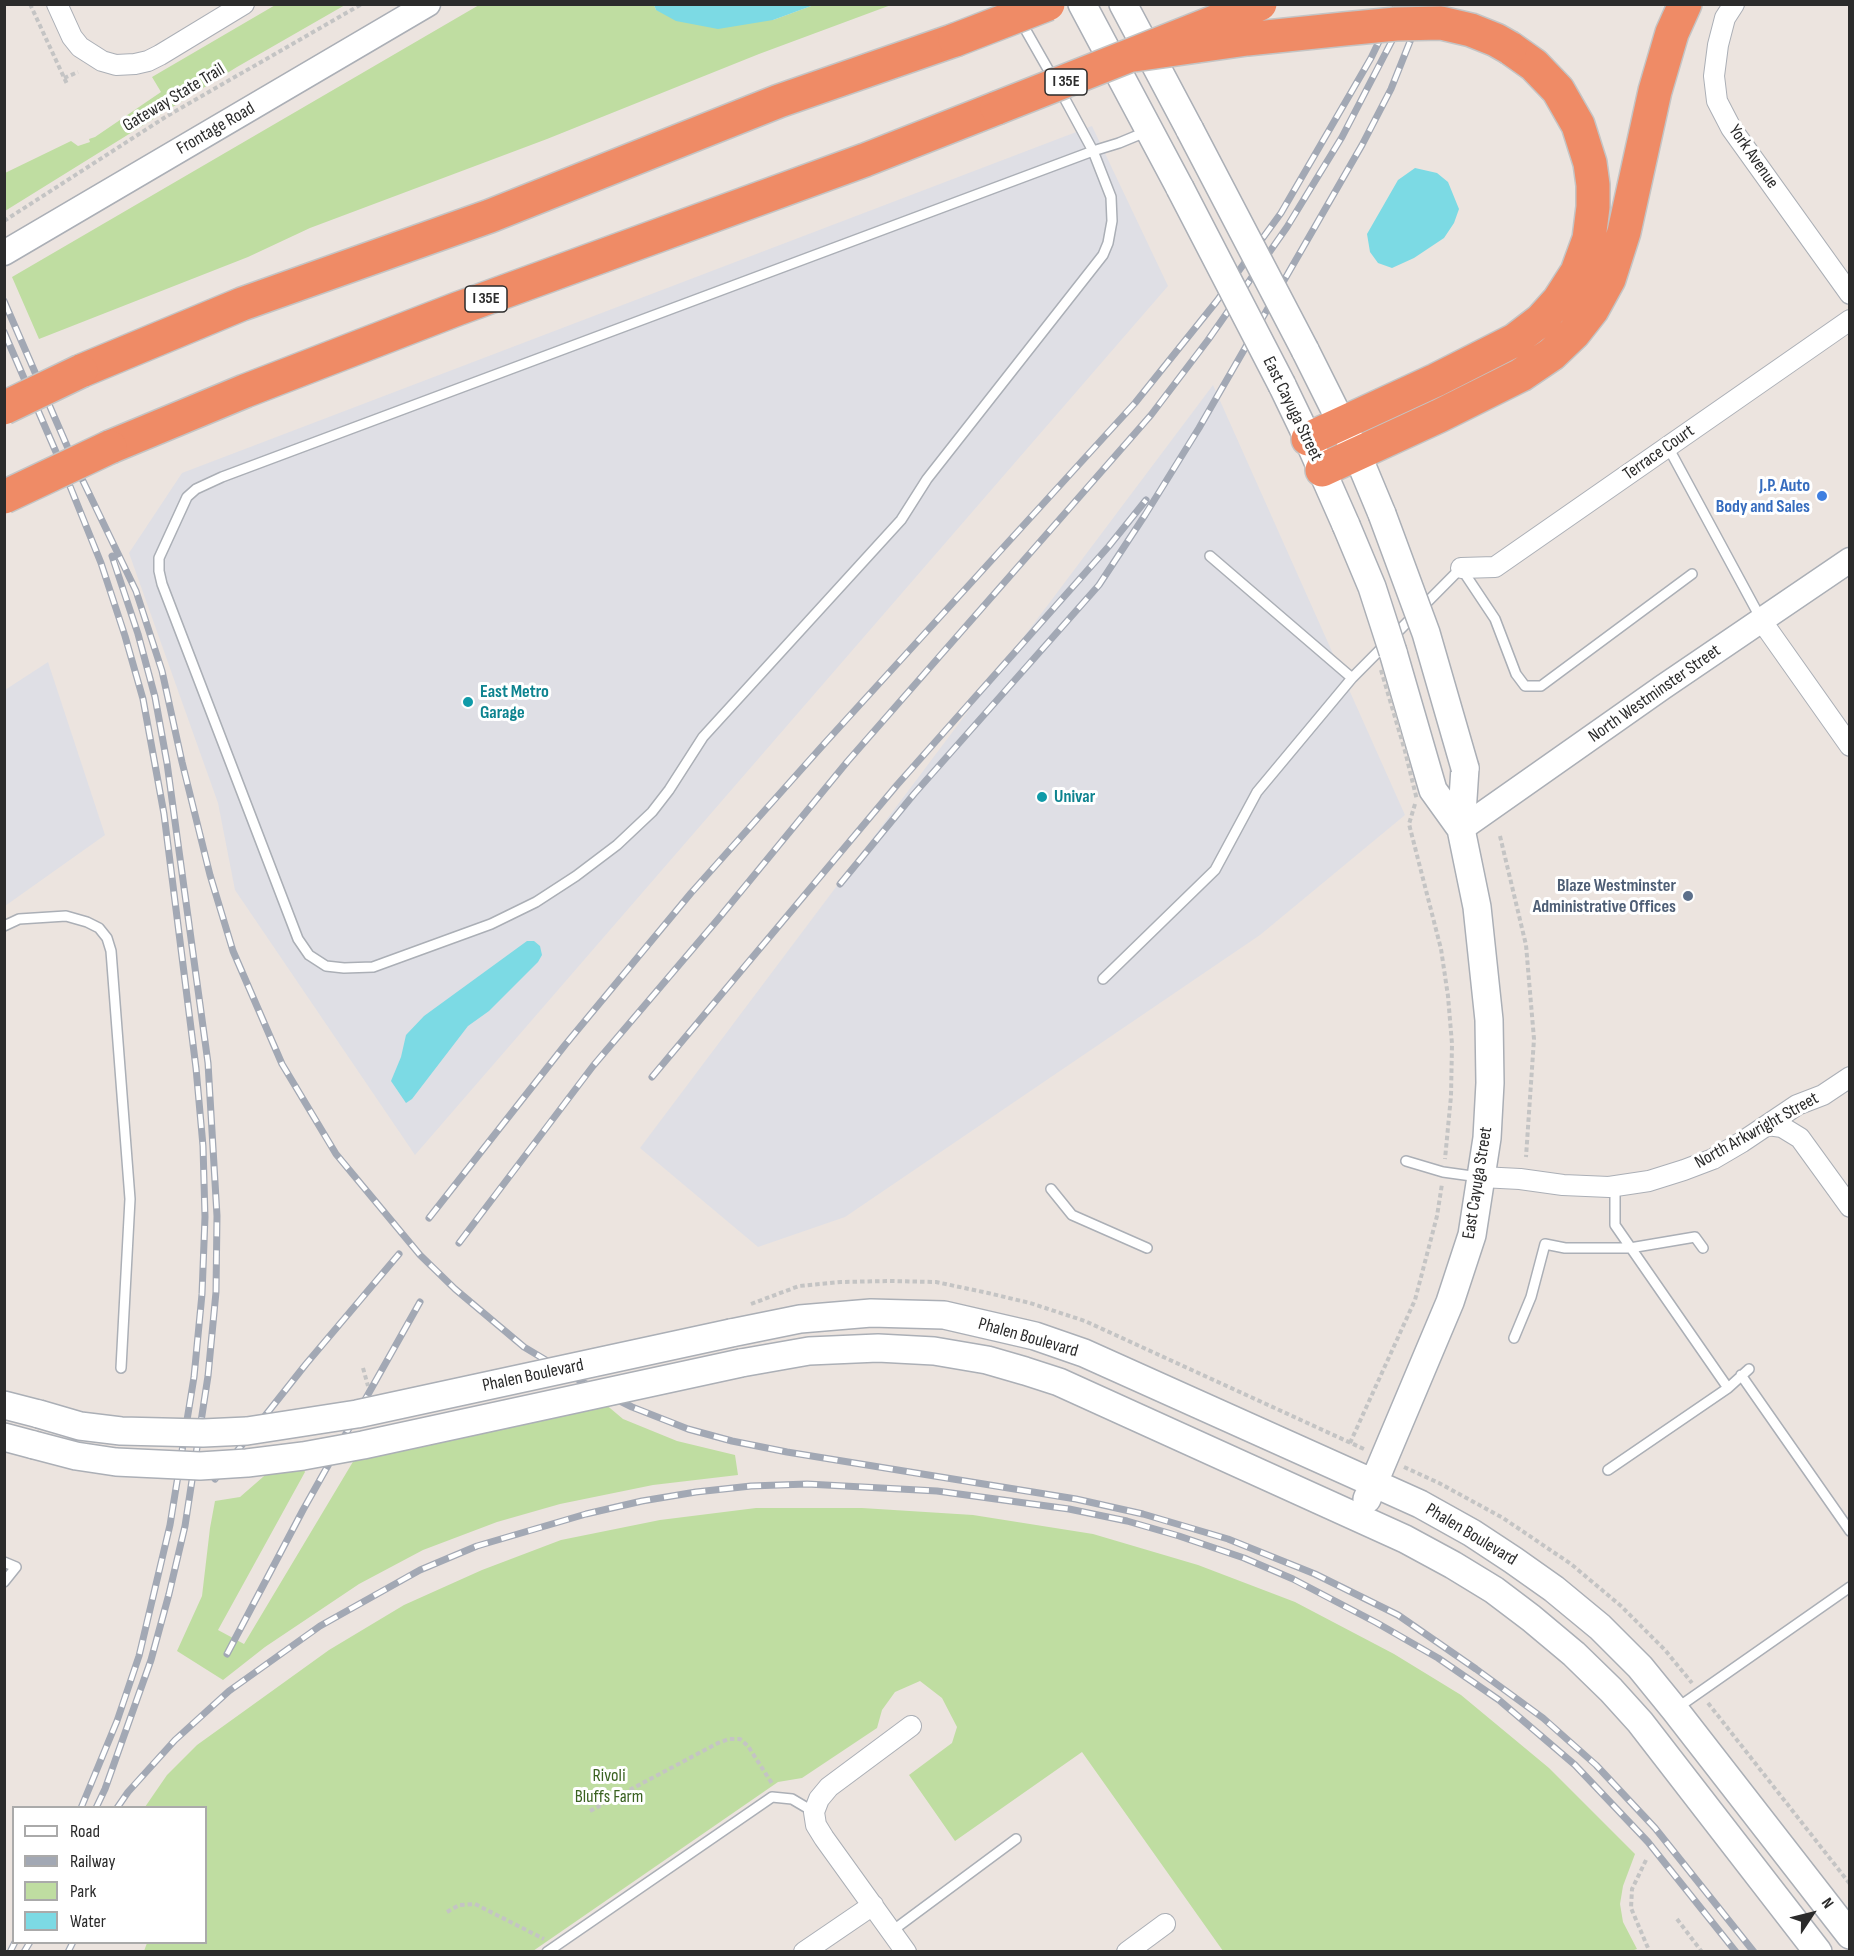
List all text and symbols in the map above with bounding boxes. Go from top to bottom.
street label: Gateway State Trail [119,59,229,137]
road number: I 35E [1045,69,1087,95]
street label: Frontage Road [173,98,259,160]
street label: York Avenue [1723,121,1783,193]
road number: I 35E [465,286,507,312]
street label: East Cayuga Street [1257,353,1327,465]
street label: Terrace Court [1619,421,1699,485]
place label: J.P. Auto Body and Sales [1716,475,1810,518]
marker: J.P. Auto Body and Sales [1815,489,1829,503]
street label: North Westminster Street [1585,640,1725,748]
place label: East Metro Garage [480,681,549,724]
marker: East Metro Garage [461,695,475,709]
place label: Univar [1054,786,1095,808]
marker: Univar [1035,790,1049,804]
place label: Blaze Westminster Administrative Offices [1533,875,1676,918]
marker: Blaze Westminster Administrative Offices [1681,889,1695,903]
street label: North Arkwright Street [1691,1088,1823,1174]
street label: East Cayuga Street [1458,1125,1498,1241]
street label: Phalen Boulevard [976,1313,1080,1363]
street label: Phalen Boulevard [480,1355,586,1397]
street label: Phalen Boulevard [1421,1499,1521,1571]
park label: Rivoli Bluffs Farm [575,1765,643,1808]
legend [12,1806,207,1944]
text: Road [70,1821,100,1842]
text: Railway [70,1851,115,1872]
text: Park [70,1881,96,1902]
north arrow [1782,1884,1842,1944]
text: N [1817,1894,1837,1912]
text: Water [70,1911,106,1932]

